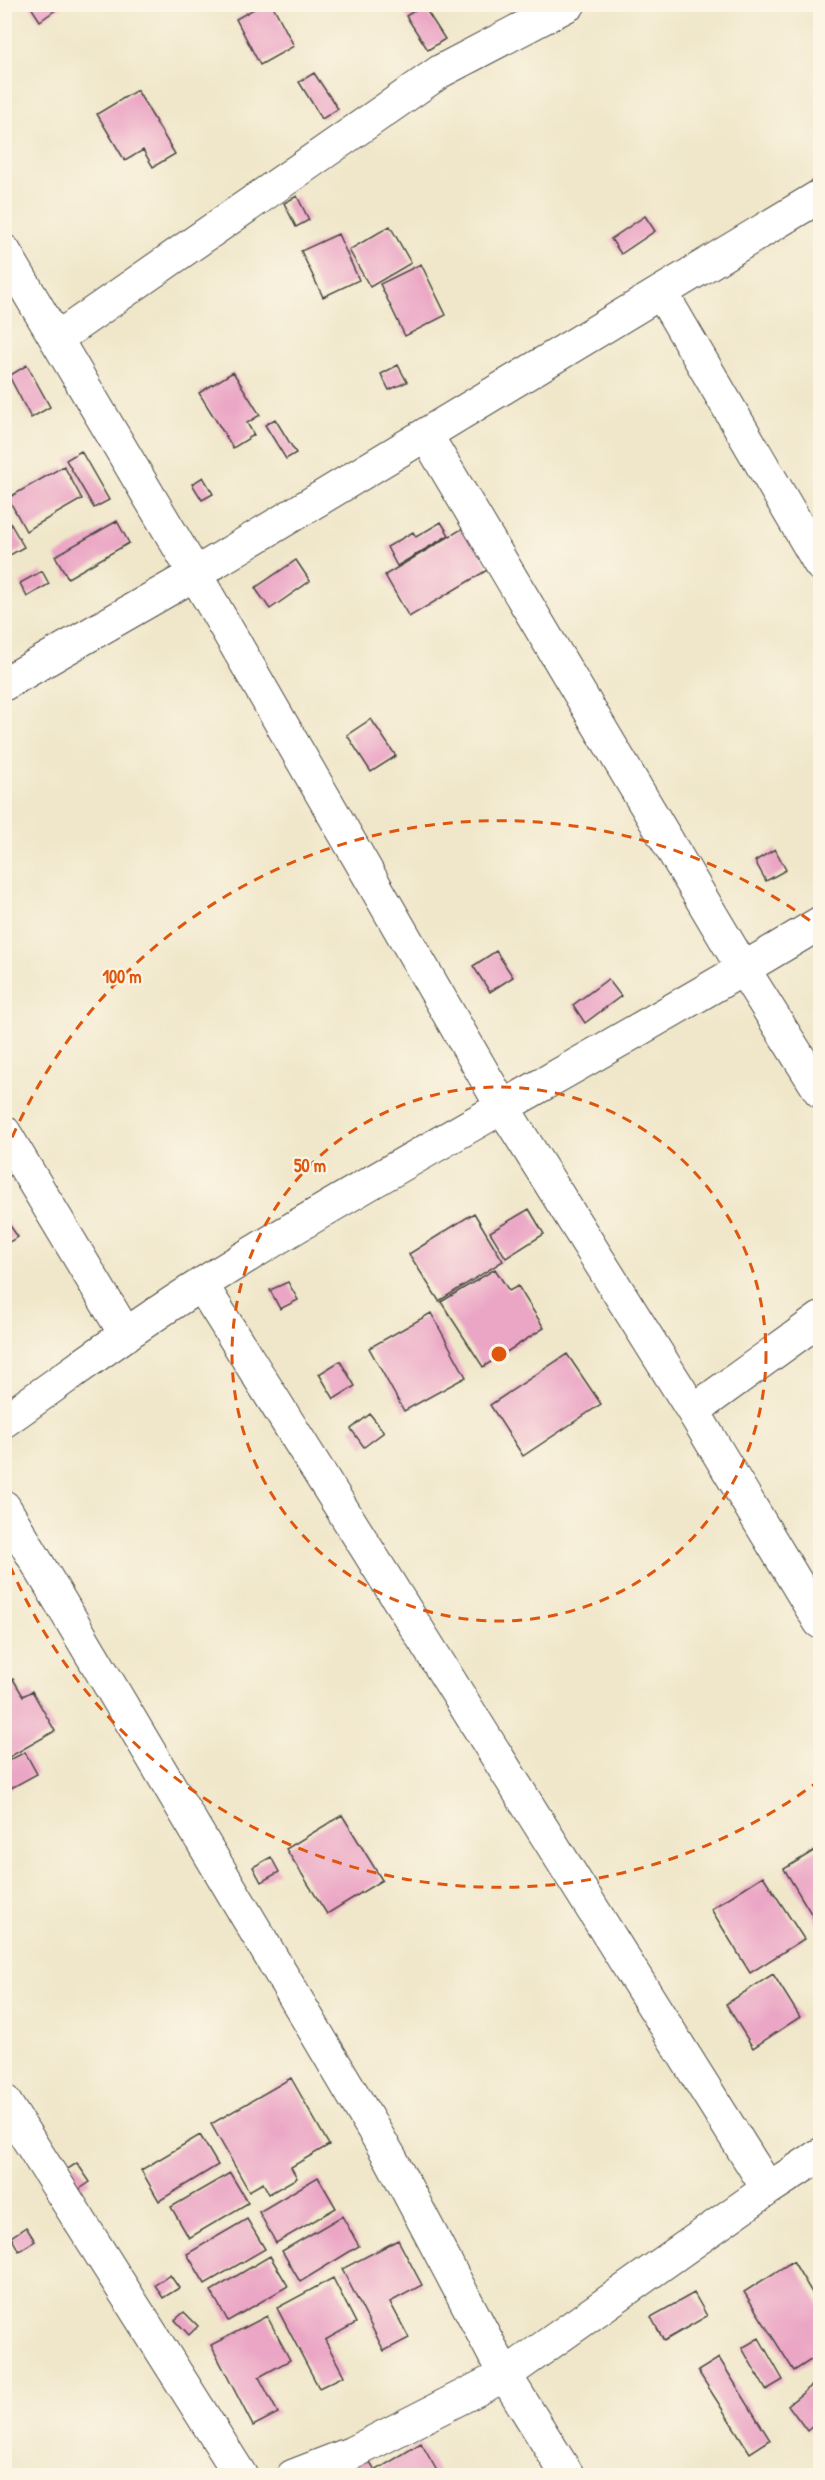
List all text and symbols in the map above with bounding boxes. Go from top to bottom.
text: 100 m [102,964,142,989]
text: 50 m [294,1153,326,1178]
centre of rings [489,1344,509,1364]

